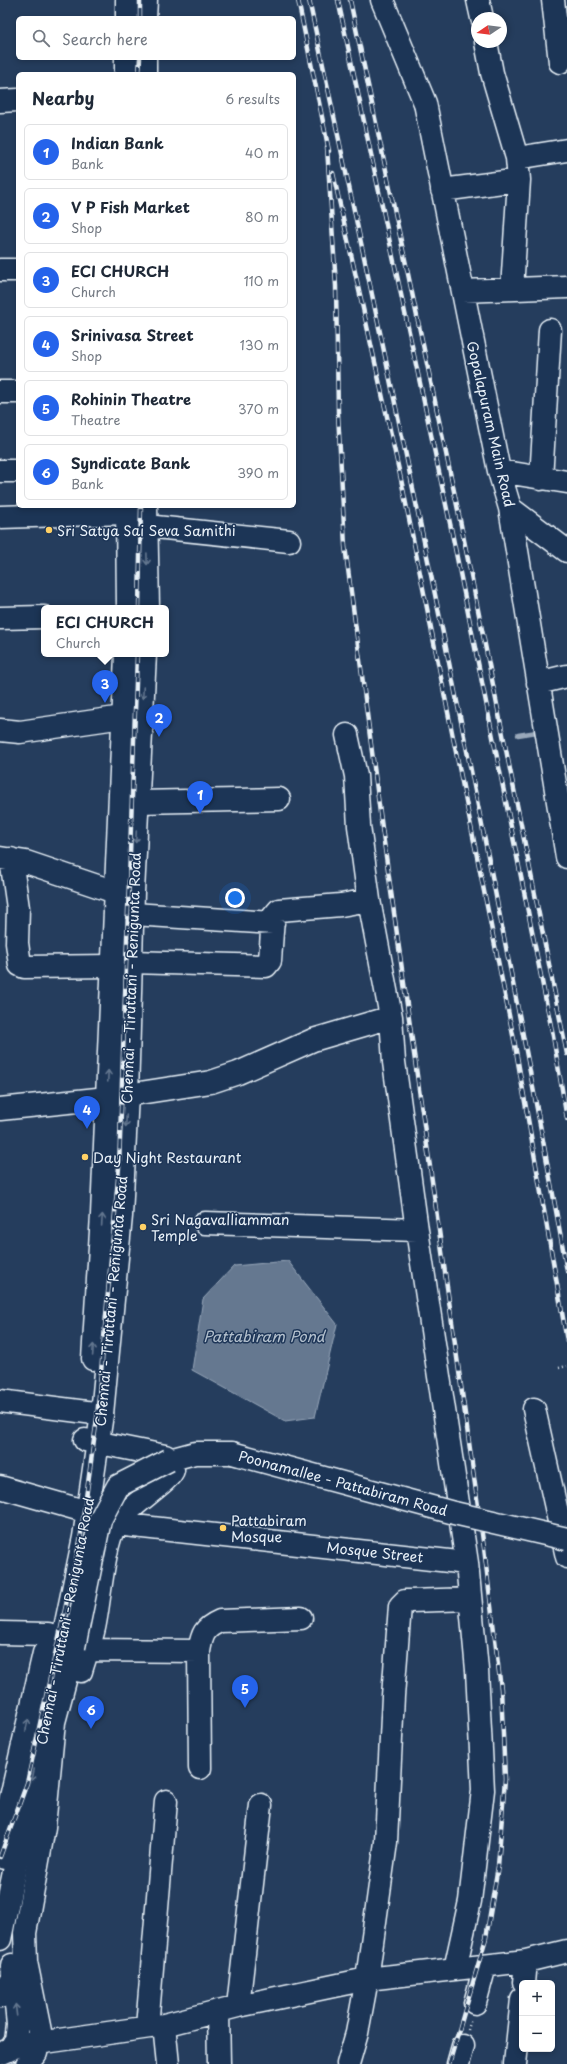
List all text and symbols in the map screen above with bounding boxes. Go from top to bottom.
north arrow [471,12,507,48]
search box [16,16,296,60]
icon: search [30,27,52,49]
text: Search here [62,27,148,50]
text: Nearby [32,85,94,111]
text: 6 results [225,89,280,108]
text: Indian Bank [71,131,164,154]
text: 1 [43,143,49,162]
text: 40 m [245,143,279,162]
text: Bank [71,154,104,173]
text: V P Fish Market [71,195,190,218]
text: 2 [41,207,51,226]
text: 80 m [245,207,279,226]
text: Shop [71,218,102,237]
text: ECI CHURCH [71,259,169,282]
text: 3 [42,271,50,290]
text: 110 m [244,271,279,290]
text: Church [71,282,116,301]
text: Srinivasa Street [71,323,194,346]
text: 4 [42,335,50,354]
text: 130 m [240,335,279,354]
street label: Gopalapuram Main Road [462,339,520,509]
text: Shop [71,346,102,365]
text: Rohinin Theatre [71,387,191,410]
text: 5 [42,399,50,418]
text: 370 m [238,399,279,418]
text: Theatre [71,410,120,429]
text: Syndicate Bank [71,451,190,474]
text: 6 [41,463,51,482]
text: 390 m [237,463,279,482]
text: Bank [71,474,104,493]
place label: Sri Satya Sai Seva Samithi [57,520,236,541]
marker: Sri Satya Sai Seva Samithi [44,525,54,535]
one-way arrow [143,552,151,565]
popup [41,605,169,657]
text: ECI CHURCH [56,610,154,633]
text: Church [56,633,100,652]
pin: 3 [92,670,118,703]
one-way arrow [140,686,147,699]
pin: 2 [146,704,172,737]
pin: 1 [187,781,213,814]
one-way arrow [132,830,140,843]
street label: Chennai - Tiruttani - Renigunta Road [116,852,146,1104]
your location [225,888,245,908]
one-way arrow [104,1070,112,1083]
pin: 4 [74,1096,100,1129]
one-way arrow [122,1114,129,1127]
place label: Day Night Restaurant [93,1147,242,1168]
marker: Day Night Restaurant [80,1152,90,1162]
street label: Chennai - Tiruttani - Renigunta Road [90,1175,132,1427]
place label: Sri Nagavalliamman Temple [151,1209,289,1246]
one-way arrow [98,1214,105,1227]
marker: Sri Nagavalliamman Temple [138,1222,148,1232]
water label: Pattabiram Pond [203,1324,327,1347]
one-way arrow [90,1343,97,1356]
street label: Poonamallee - Pattabiram Road [236,1445,450,1521]
street label: Chennai - Tiruttani - Renigunta Road [31,1496,99,1746]
place label: Pattabiram Mosque [231,1510,307,1547]
marker: Pattabiram Mosque [218,1523,228,1533]
street label: Mosque Street [326,1536,425,1568]
pin: 5 [232,1675,258,1708]
pin: 6 [78,1696,104,1729]
one-way arrow [24,1719,32,1732]
one-way arrow [29,1768,37,1781]
map controls [519,1980,555,2052]
button: + [519,1980,555,2016]
one-way arrow [12,2004,20,2017]
button: − [519,2016,555,2052]

